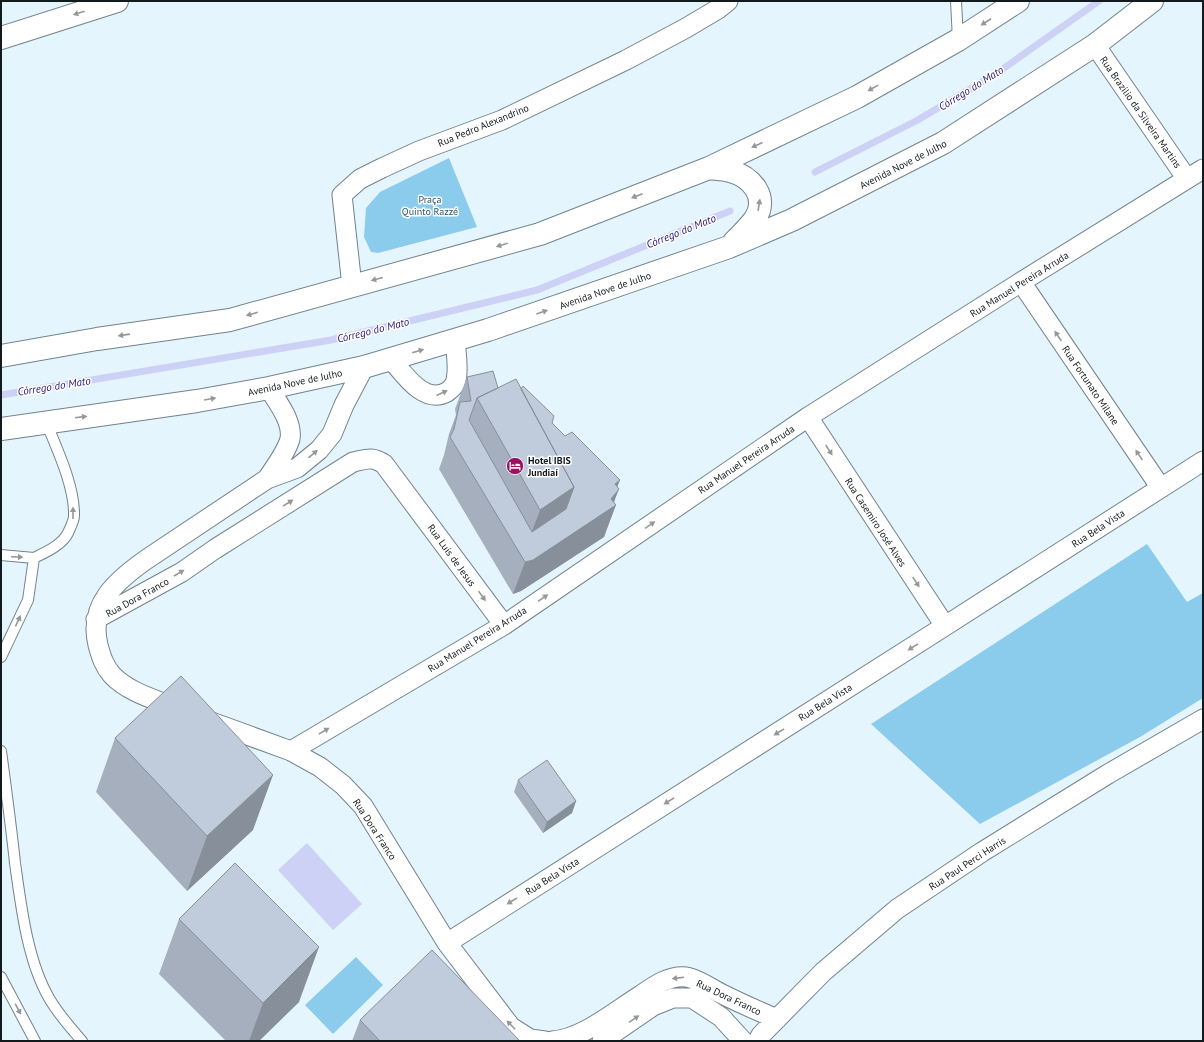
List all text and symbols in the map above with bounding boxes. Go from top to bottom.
one-way arrow [73,10,85,16]
one-way arrow [980,19,992,26]
street label: Rua Brazilio da Silveira Martins [1097,54,1184,171]
water label: Córrego do Mato [936,62,1006,114]
one-way arrow [867,84,879,91]
street label: Rua Pedro Alexandrino [436,101,531,150]
street label: Avenida Nove de Julho [857,137,949,192]
one-way arrow [751,142,762,148]
park label: Praça Quinto Razzé [402,193,458,218]
one-way arrow [632,193,643,199]
one-way arrow [756,199,762,211]
water label: Córrego do Mato [644,210,718,251]
one-way arrow [496,242,508,248]
street label: Rua Manuel Pereira Arruda [968,249,1071,320]
street label: Avenida Nove de Julho [558,269,653,312]
one-way arrow [371,277,383,283]
one-way arrow [537,308,549,314]
one-way arrow [245,311,257,317]
water label: Córrego do Mato [335,314,411,346]
one-way arrow [1054,331,1062,342]
one-way arrow [118,332,130,338]
street label: Rua Fortunato Milane [1059,343,1122,427]
one-way arrow [413,348,425,354]
street label: Avenida Nove de Julho [247,366,343,399]
water label: Córrego do Mato [16,373,92,399]
one-way arrow [437,390,448,396]
one-way arrow [204,396,216,402]
one-way arrow [75,414,87,420]
street label: Rua Manuel Pereira Arruda [695,422,797,497]
one-way arrow [825,445,833,455]
one-way arrow [308,450,319,459]
one-way arrow [1135,450,1143,461]
place label: Hotel IBIS Jundiaí [527,454,571,479]
hotel icon: Hotel IBIS Jundiaí [505,456,525,476]
street label: Rua Casemiro José Alves [842,475,909,569]
one-way arrow [283,499,294,507]
one-way arrow [70,506,76,519]
street label: Rua Bela Vista [1069,506,1127,550]
one-way arrow [645,521,656,529]
street label: Rua Luís de Jesus [425,522,479,589]
one-way arrow [11,553,23,560]
one-way arrow [173,570,185,577]
street label: Rua Dora Franco [103,575,171,620]
one-way arrow [912,577,920,587]
one-way arrow [478,590,486,601]
one-way arrow [538,594,548,602]
street label: Rua Manuel Pereira Arruda [426,604,529,675]
one-way arrow [15,616,21,627]
one-way arrow [907,643,918,651]
street label: Rua Bela Vista [796,681,855,724]
one-way arrow [318,727,330,734]
one-way arrow [774,728,784,736]
street label: Rua Dora Franco [350,796,399,862]
one-way arrow [663,798,675,805]
street label: Rua Paul Perci Harris [926,834,1008,893]
street label: Rua Bela Vista [523,855,582,898]
one-way arrow [507,897,517,905]
one-way arrow [672,975,684,981]
street label: Rua Dora Franco [694,977,763,1018]
one-way arrow [15,1003,21,1015]
one-way arrow [629,1015,639,1023]
one-way arrow [506,1020,516,1030]

